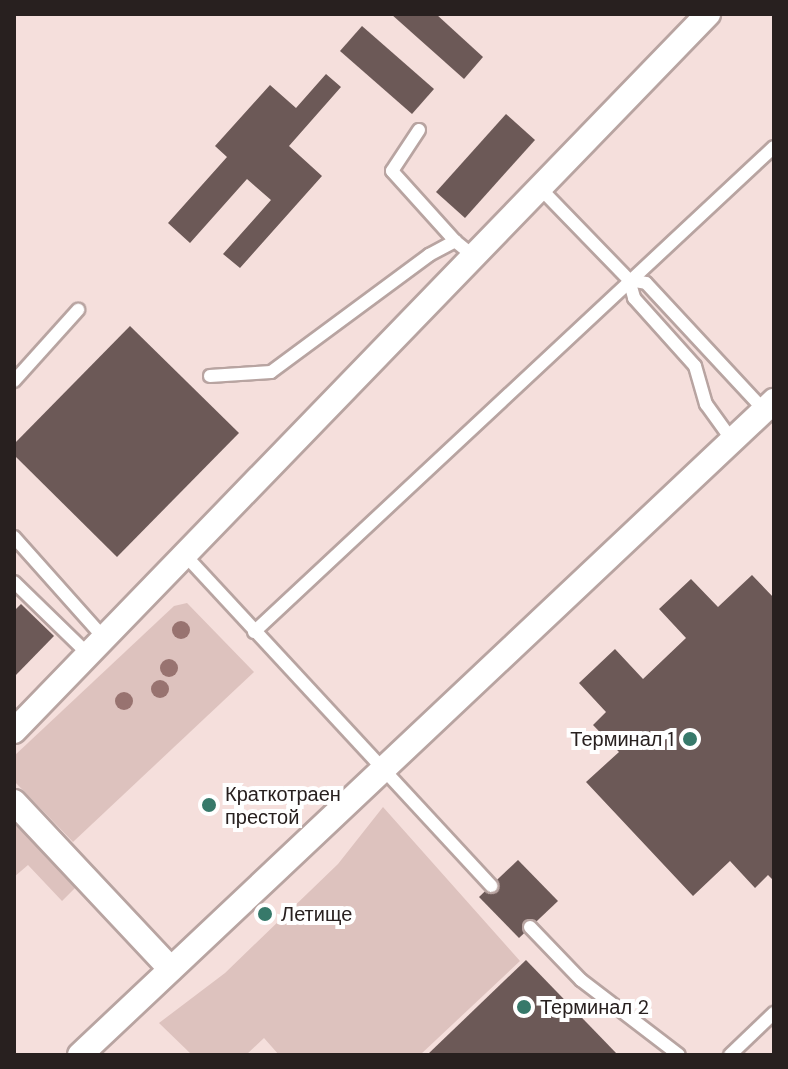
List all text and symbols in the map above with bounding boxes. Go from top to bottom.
place label: Терминал 1 [570,727,674,751]
marker: Терминал 1 [681,730,699,748]
place label: Краткотраен престой [225,782,341,829]
marker: Краткотраен престой [200,796,218,814]
place label: Летище [281,902,352,926]
marker: Летище [256,905,274,923]
place label: Терминал 2 [540,995,649,1019]
marker: Терминал 2 [515,998,533,1016]

